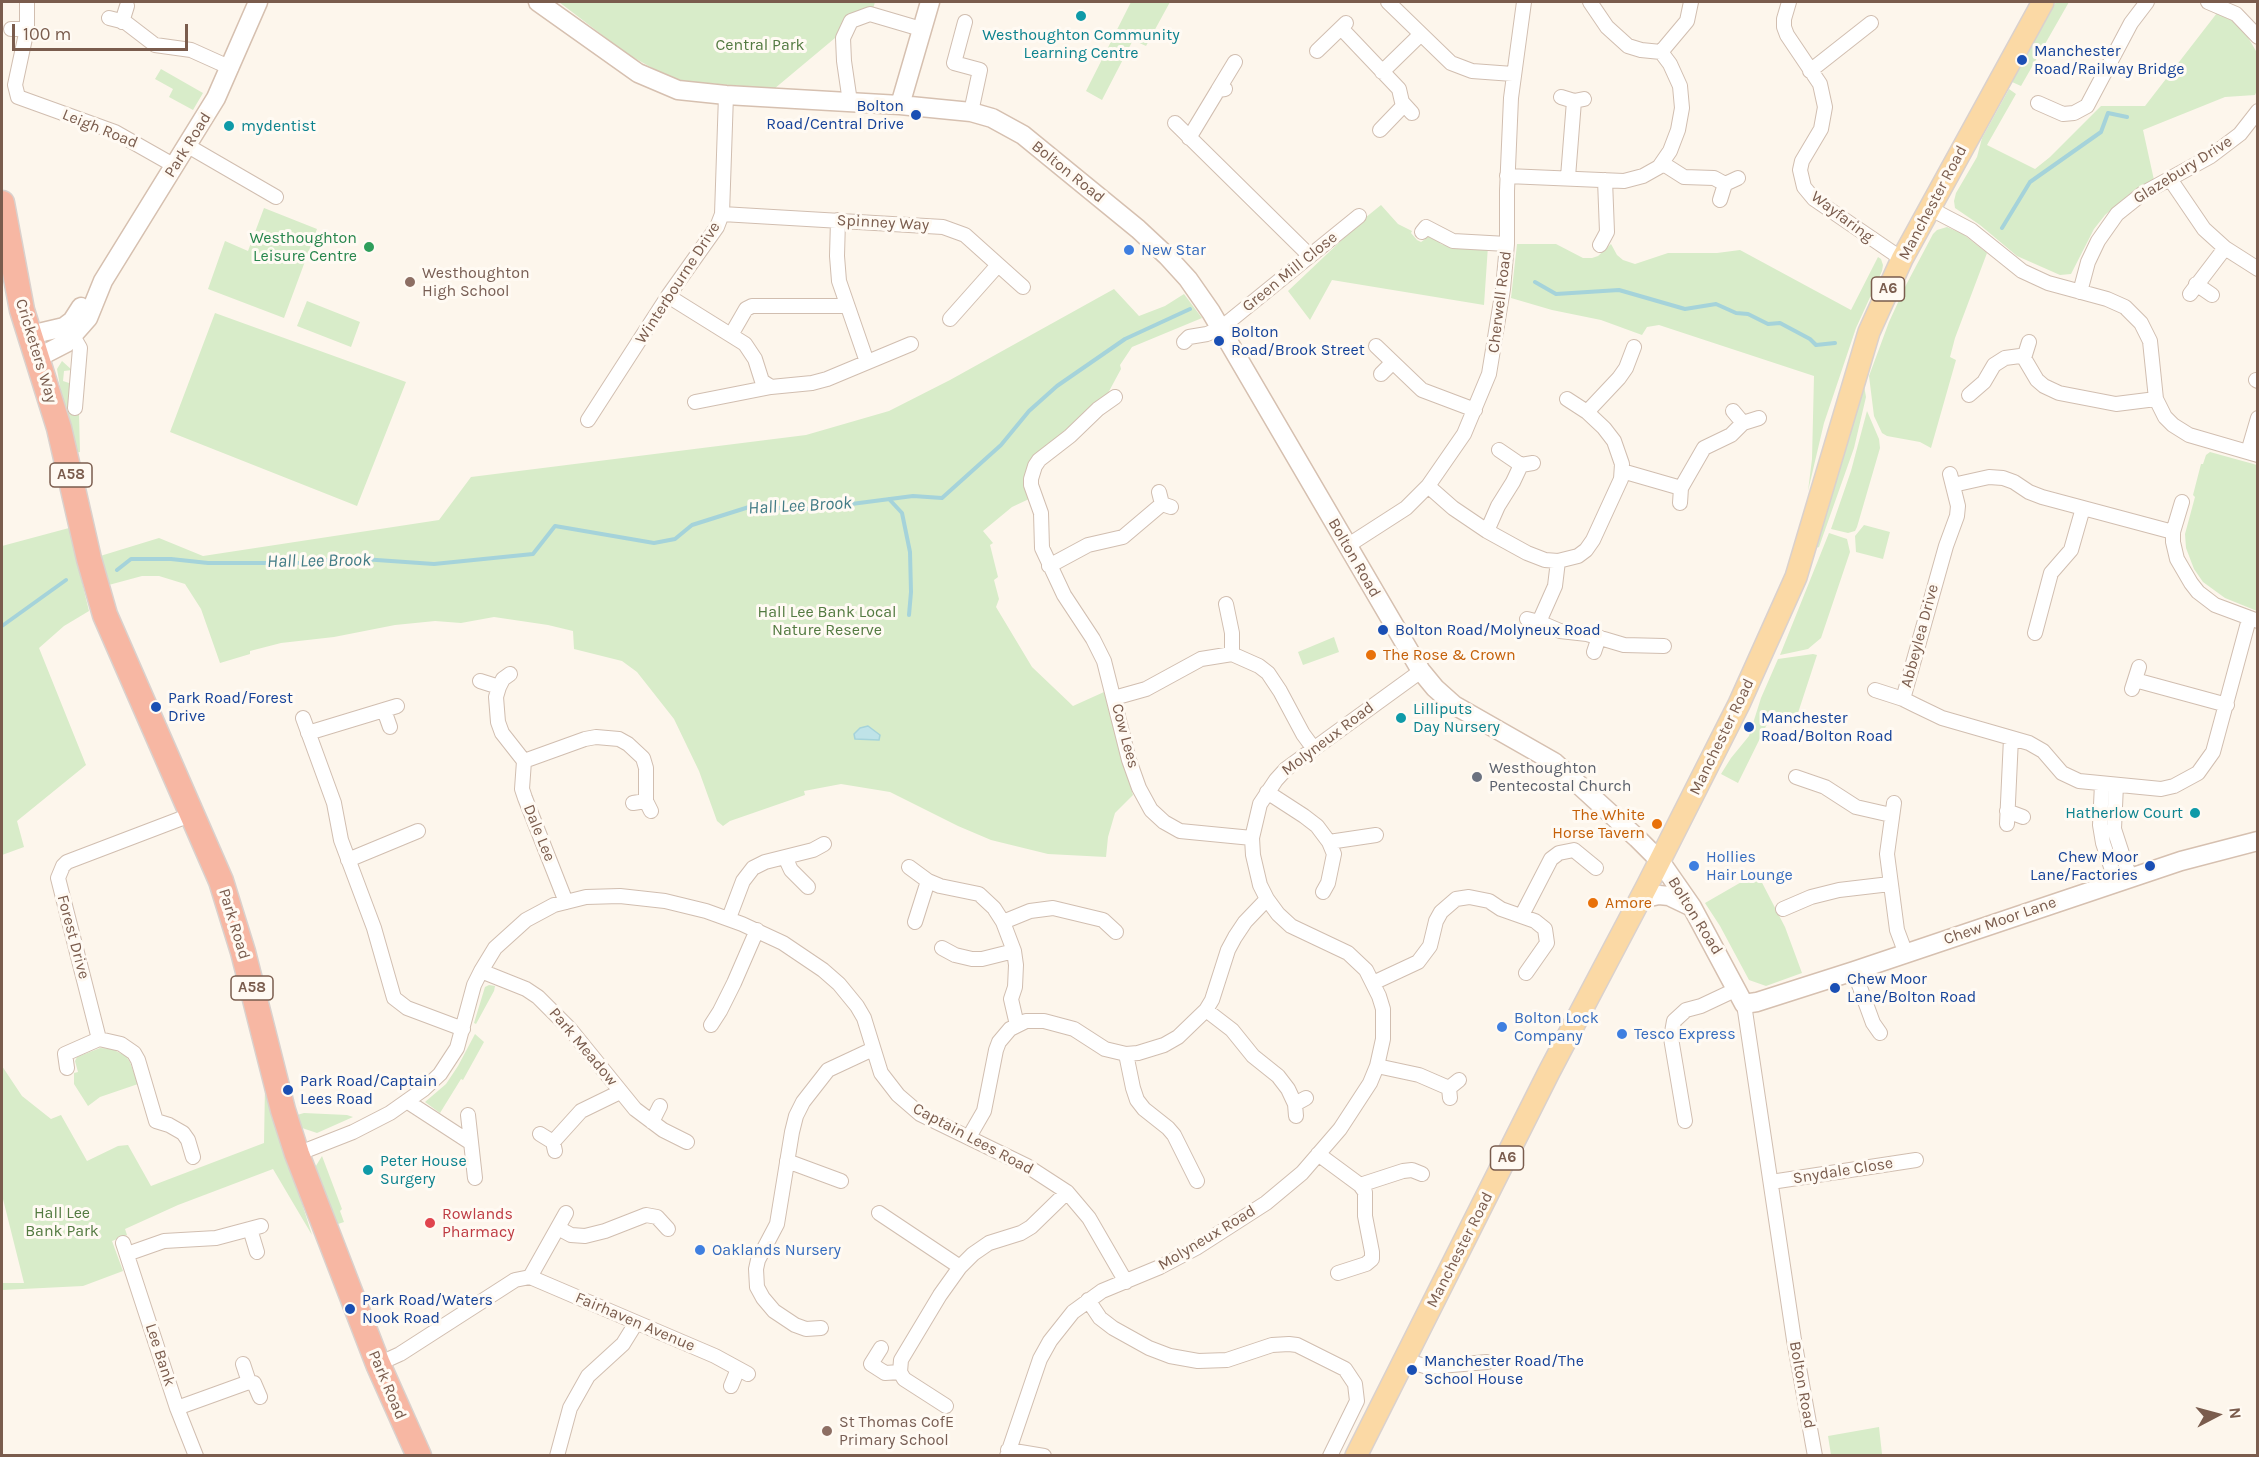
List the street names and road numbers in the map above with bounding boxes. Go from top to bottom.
street label: Leigh Road [59,105,141,153]
street label: Park Road [160,109,216,181]
street label: Glazebury Drive [2130,132,2236,208]
street label: Bolton Road [1028,137,1108,207]
street label: Manchester Road [1895,142,1971,264]
street label: Wayfaring [1807,187,1877,247]
street label: Spinney Way [836,211,930,235]
street label: Winterbourne Drive [631,218,725,348]
street label: Green Mill Close [1239,228,1341,316]
street label: Cherwell Road [1484,250,1516,354]
road number: A6 [1872,277,1904,301]
street label: Cricketers Way [11,296,61,406]
road number: A58 [50,463,92,487]
street label: Bolton Road [1324,515,1384,601]
street label: Abbeylea Drive [1897,582,1943,690]
street label: Manchester Road [1685,676,1759,798]
street label: Molyneux Road [1278,698,1378,780]
street label: Cow Lees [1107,702,1143,770]
street label: Dale Lee [519,802,559,864]
street label: Bolton Road [1663,874,1727,958]
street label: Park Road [214,886,254,962]
street label: Forest Drive [53,893,93,981]
street label: Chew Moor Lane [1941,893,2059,949]
road number: A58 [231,976,273,1000]
street label: Park Meadow [545,1004,621,1090]
street label: Captain Lees Road [909,1099,1037,1179]
road number: A6 [1490,1146,1524,1170]
street label: Snydale Close [1792,1154,1894,1188]
street label: Manchester Road [1423,1189,1497,1311]
street label: Molyneux Road [1155,1201,1259,1275]
street label: Fairhaven Avenue [572,1288,698,1356]
street label: Lee Bank [141,1321,179,1389]
street label: Bolton Road [1785,1340,1819,1430]
street label: Park Road [364,1348,410,1422]

